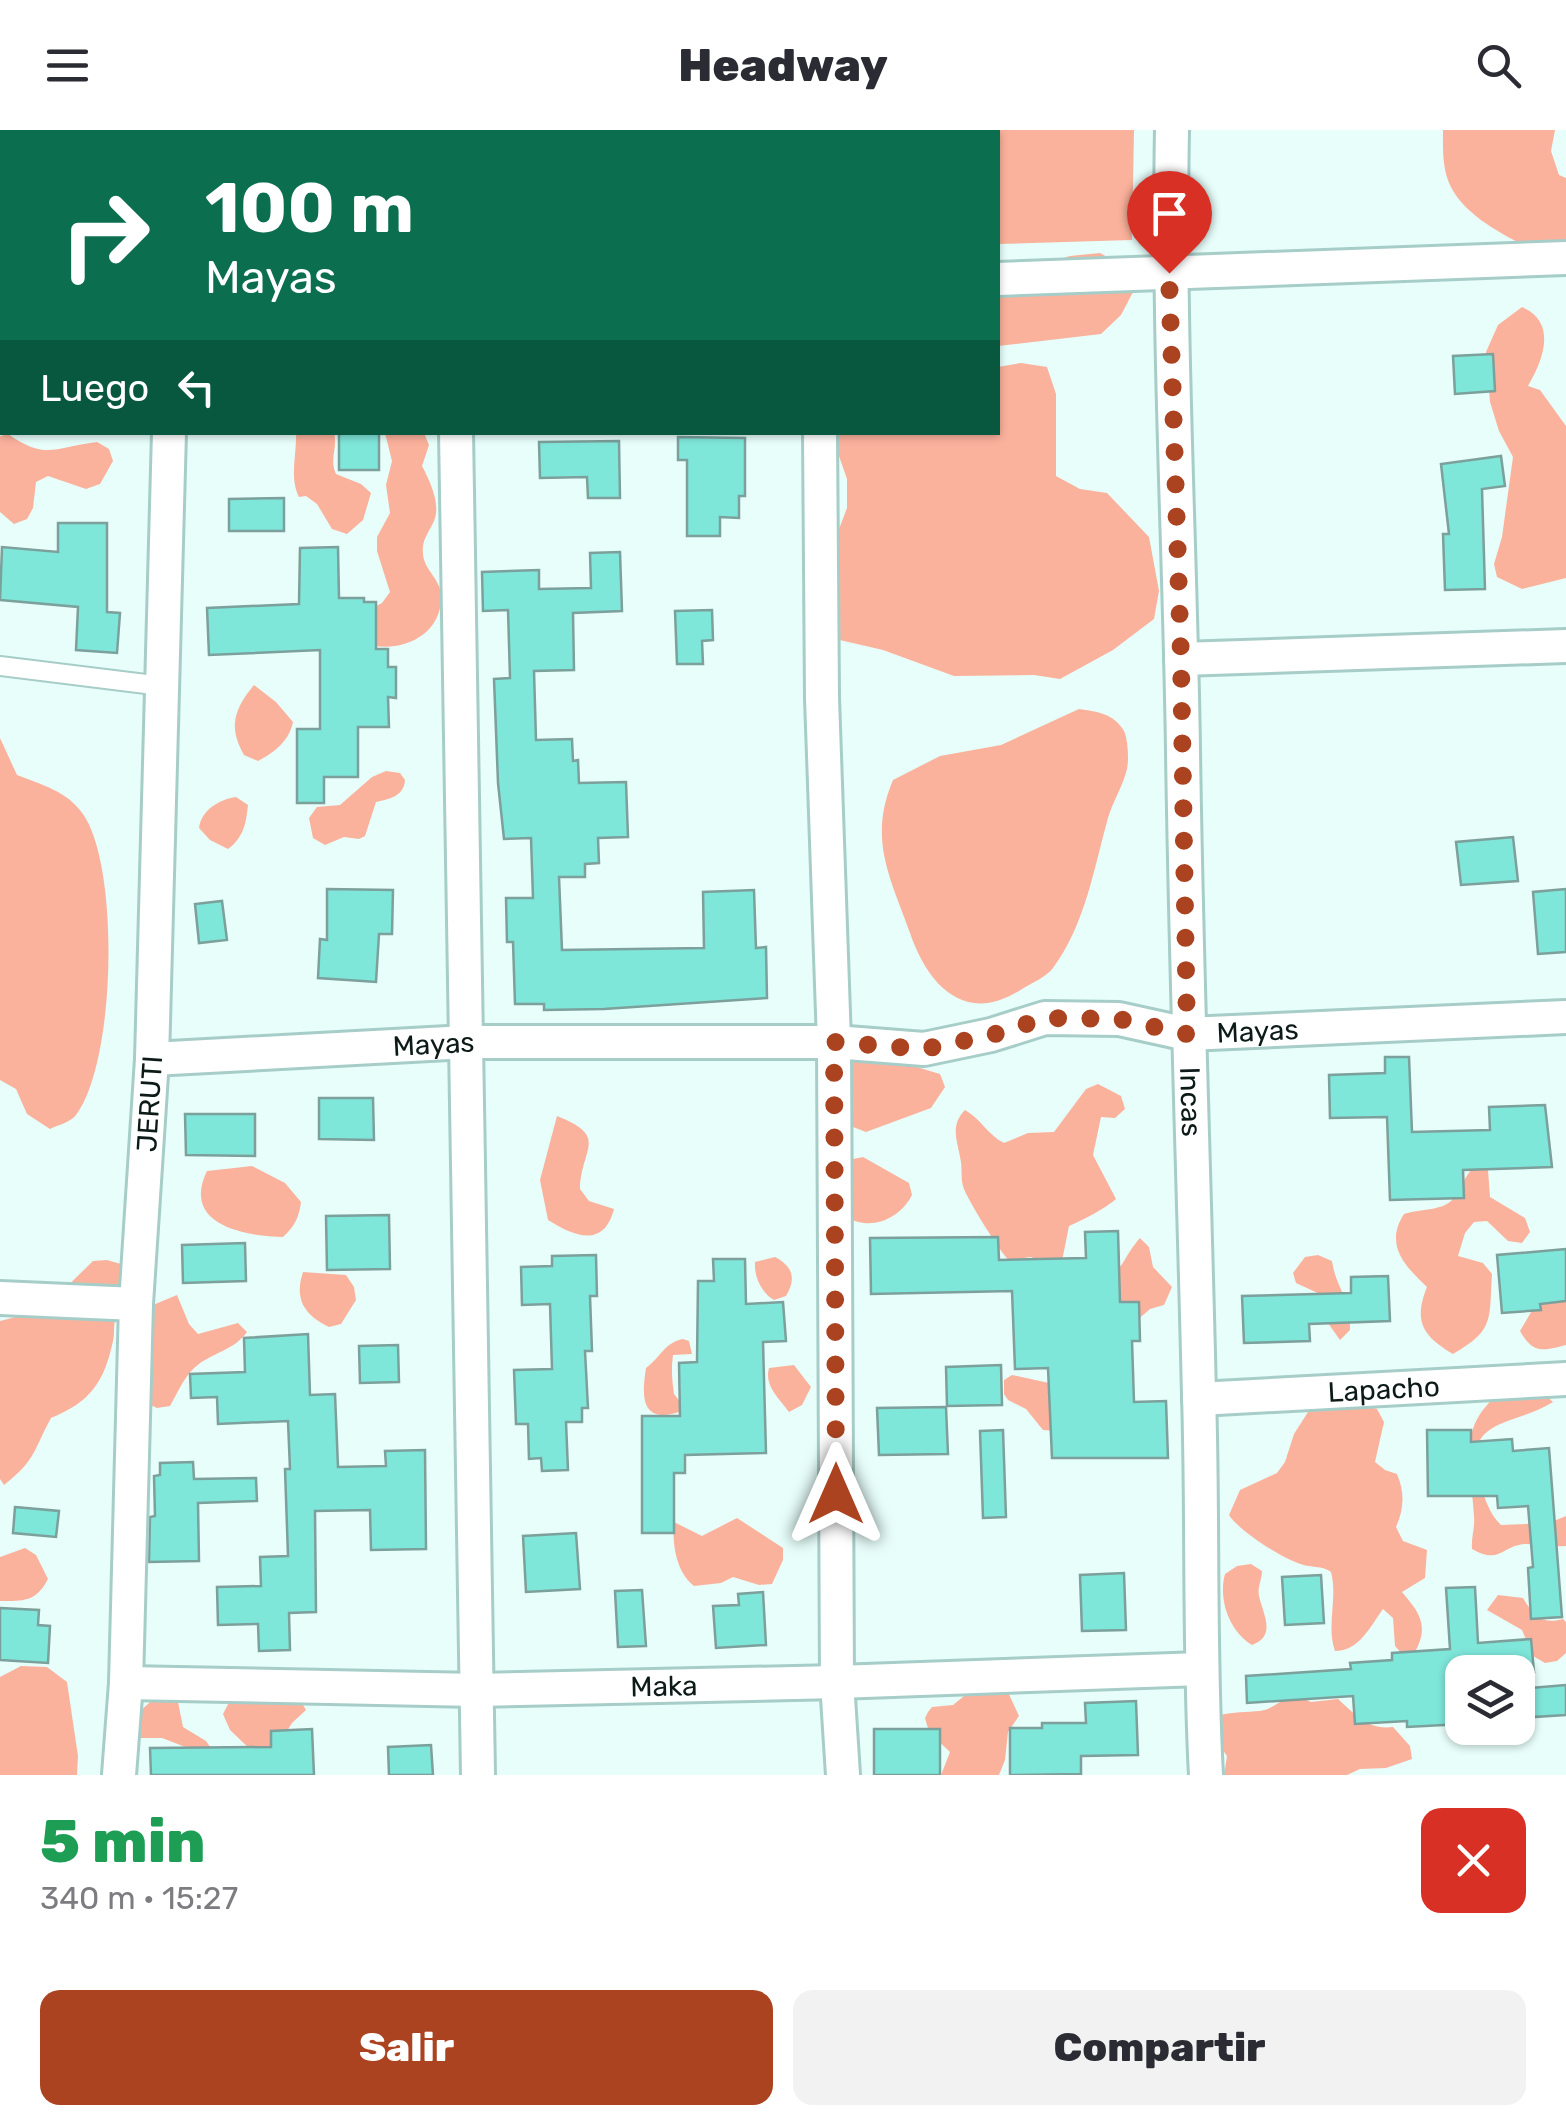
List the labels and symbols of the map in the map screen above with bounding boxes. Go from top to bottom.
pin [1127,171,1212,274]
street label: Mayas [1216,1013,1299,1050]
street label: Mayas [392,1026,475,1063]
street label: JERUTI [130,1055,169,1153]
street label: Incas [1173,1066,1208,1137]
street label: Lapacho [1327,1370,1441,1409]
position arrow [784,1442,888,1546]
street label: Maka [630,1669,698,1704]

